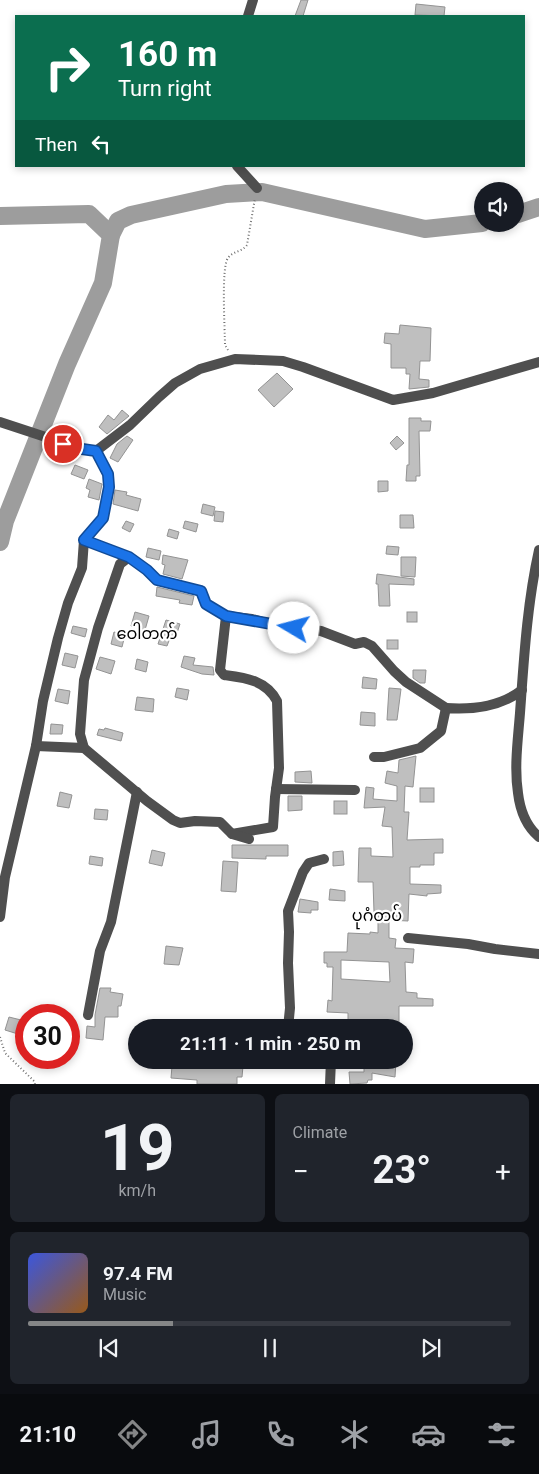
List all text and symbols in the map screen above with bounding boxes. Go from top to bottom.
text: 160 m [118,34,217,75]
icon: right [35,35,100,100]
text: Turn right [118,76,212,101]
icon: left [87,130,115,158]
text: Then [35,133,77,156]
map controls [474,182,524,232]
button: sound [474,182,524,232]
pin [42,423,84,465]
icon: arrive [49,430,77,458]
position arrow [267,601,319,653]
district label: ဝေါတက် [117,622,177,643]
district label: ပုဂံတပ် [352,904,402,930]
speed limit sign: 30 [15,1004,80,1069]
text: 21:11 · 1 min · 250 m [180,1032,361,1055]
text: 19 [100,1110,175,1186]
text: Climate [293,1123,347,1142]
text: 23° [373,1148,431,1192]
text: − [293,1155,309,1188]
text: + [495,1155,511,1188]
text: km/h [118,1181,156,1200]
text: 97.4 FM [103,1262,173,1285]
text: Music [103,1285,146,1304]
icon: previous [95,1334,123,1362]
icon: pause [256,1334,284,1362]
icon: next [417,1334,445,1362]
icon: directions [115,1417,150,1452]
icon: music [189,1417,224,1452]
icon: phone [263,1417,298,1452]
icon: climate [337,1417,372,1452]
icon: car [411,1417,446,1452]
icon: filters [484,1417,519,1452]
text: 21:10 [19,1422,76,1447]

